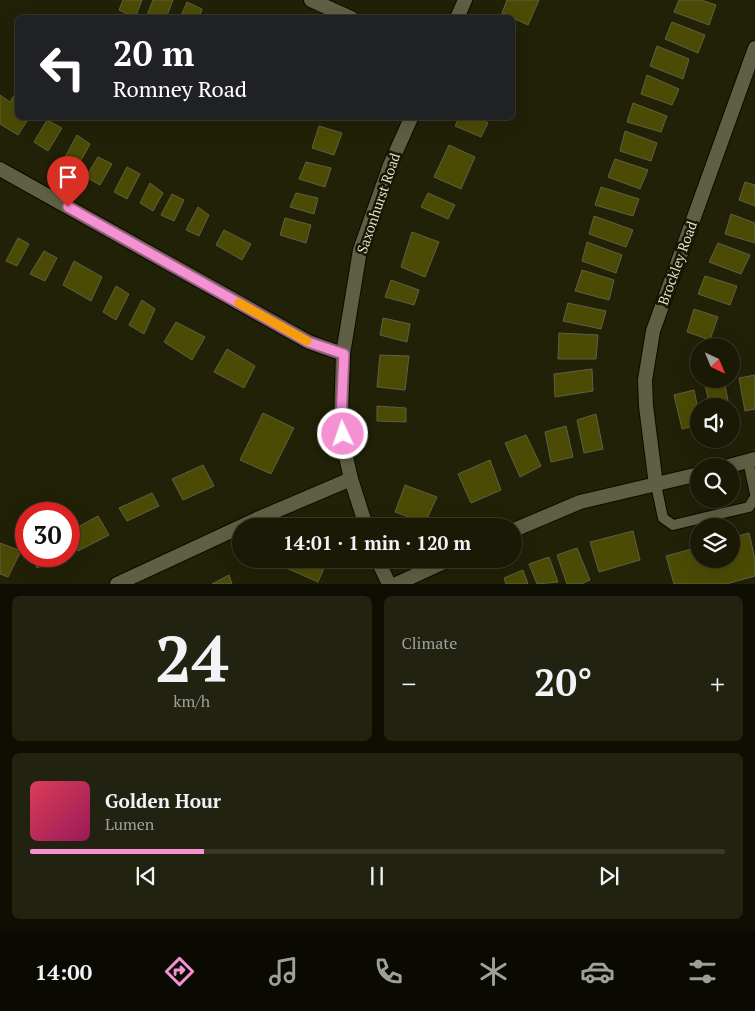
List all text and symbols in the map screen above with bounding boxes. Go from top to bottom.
text: 20 m [113,30,194,76]
icon: left [30,35,95,100]
text: Romney Road [113,74,247,103]
street label: Saxonhurst Road [352,150,404,256]
pin [47,156,89,207]
icon: arrive [54,163,82,191]
street label: Brockley Road [653,218,701,308]
north arrow [690,338,740,388]
map controls [690,338,740,568]
button: sound [690,398,740,448]
position arrow [316,407,368,459]
button: search [690,458,740,508]
speed limit sign: 30 [15,502,80,567]
button: layers [690,518,740,568]
text: 14:01 · 1 min · 120 m [283,530,471,555]
text: 24 [155,614,228,701]
text: Climate [402,632,457,654]
text: 20° [534,657,593,707]
text: − [402,665,416,702]
text: + [710,665,725,702]
text: km/h [173,690,210,712]
text: Golden Hour [105,788,221,813]
text: Lumen [105,813,154,835]
icon: previous [132,862,160,890]
icon: pause [363,862,391,890]
icon: next [595,862,623,890]
icon: directions [162,954,197,989]
icon: music [266,954,301,989]
icon: phone [371,954,406,989]
icon: climate [476,954,511,989]
icon: car [580,954,615,989]
icon: filters [685,954,720,989]
text: 14:00 [35,957,92,986]

